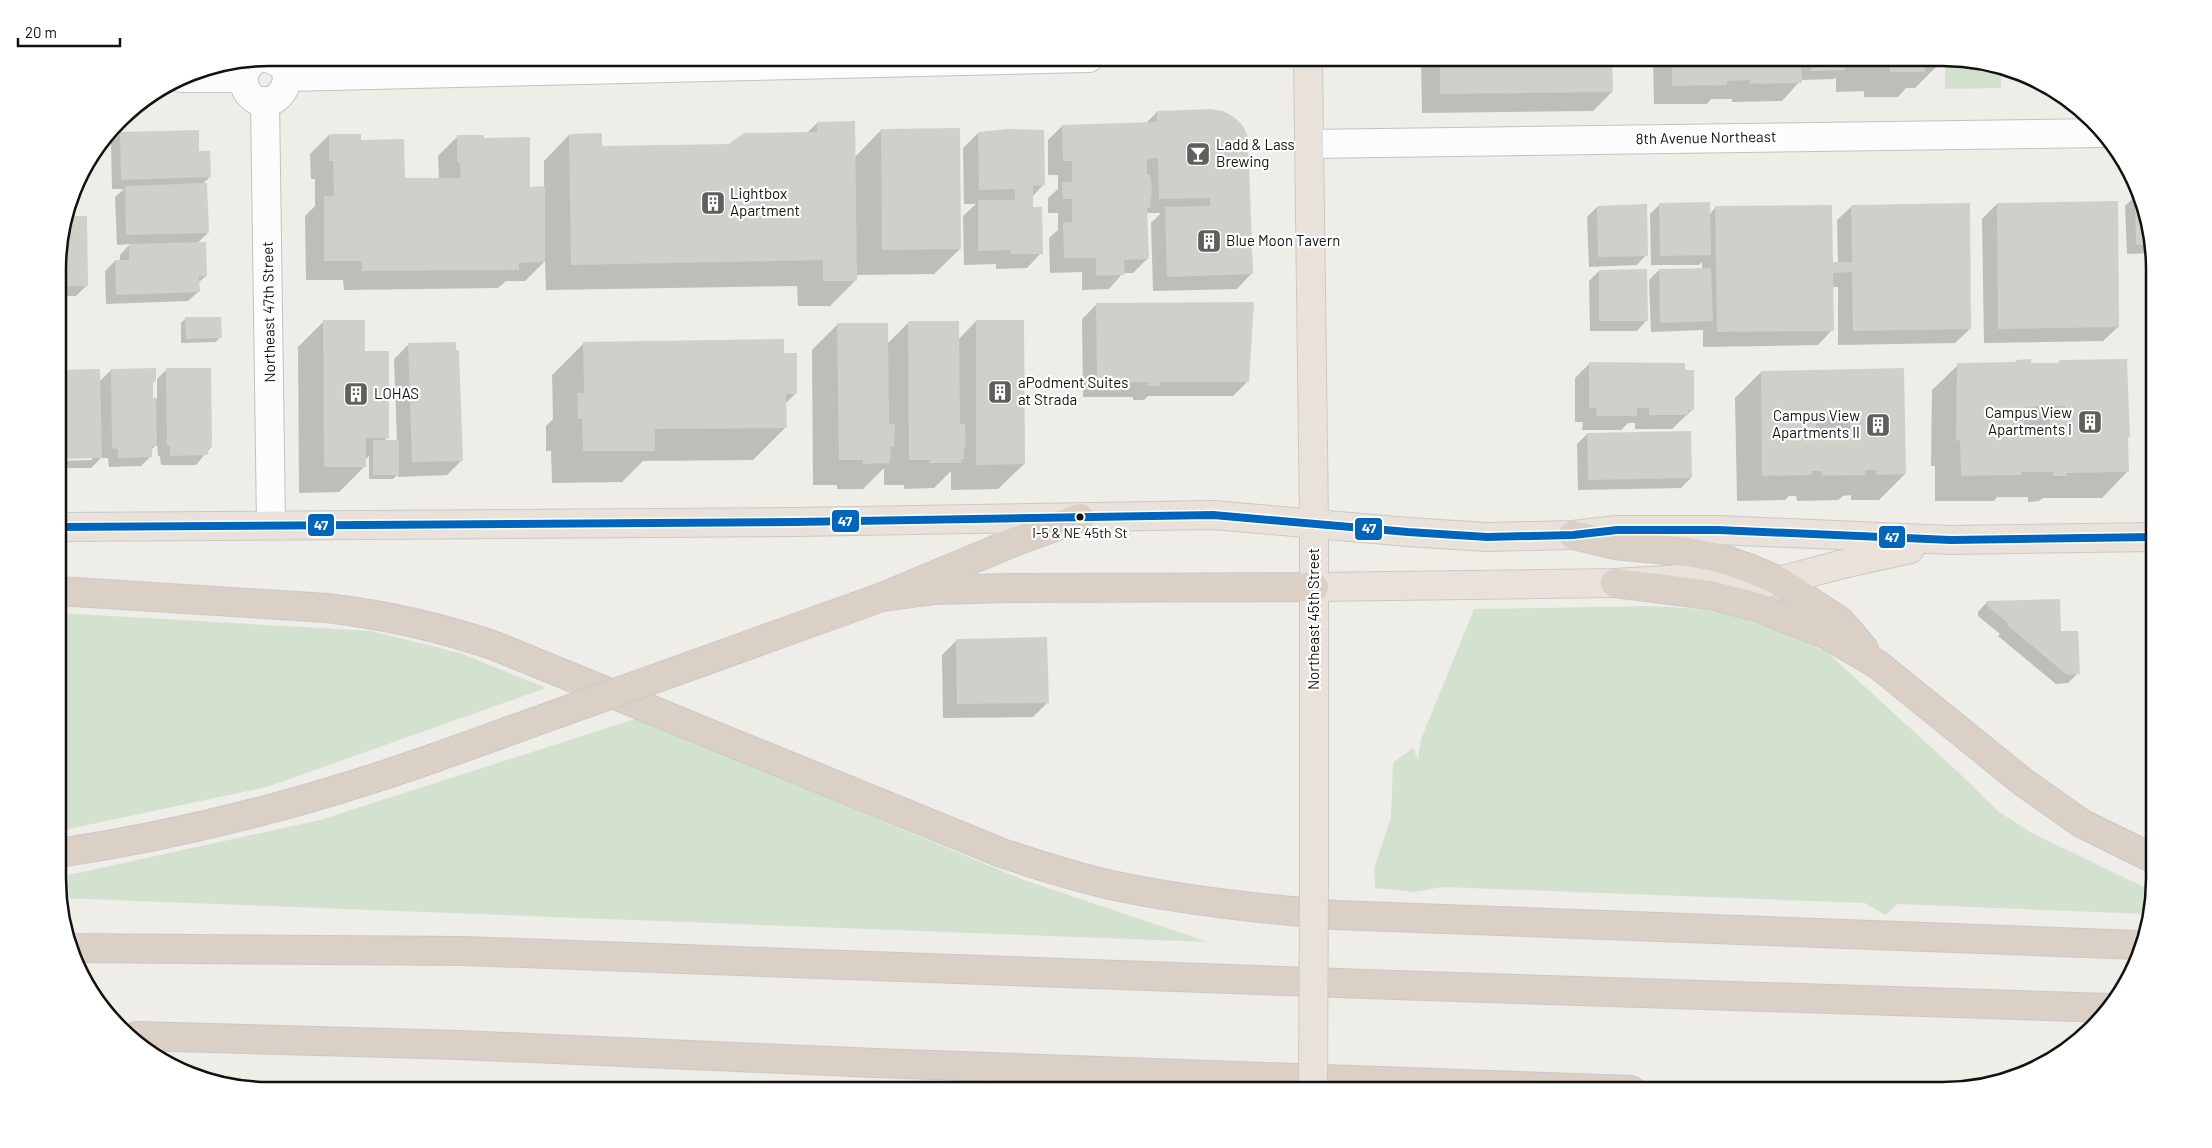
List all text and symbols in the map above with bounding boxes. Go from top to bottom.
scale bar [18,15,120,47]
text: 20 m [25,23,57,41]
street label: 8th Avenue Northeast [1635,127,1776,147]
place label: Ladd & Lass Brewing [1216,135,1295,170]
bar icon: Ladd & Lass Brewing [1185,141,1211,167]
place label: Lightbox Apartment [730,184,800,219]
building icon: Lightbox Apartment [700,190,726,216]
building icon: Blue Moon Tavern [1196,228,1222,254]
place label: Blue Moon Tavern [1226,231,1340,249]
street label: Northeast 47th Street [258,241,278,383]
place label: aPodment Suites at Strada [1018,373,1128,408]
building icon: aPodment Suites at Strada [987,379,1013,405]
building icon: LOHAS [343,381,369,407]
place label: LOHAS [374,384,419,402]
place label: Campus View Apartments I [1985,403,2072,438]
place label: Campus View Apartments II [1772,406,1860,441]
building icon: Campus View Apartments I [2077,409,2103,435]
building icon: Campus View Apartments II [1865,412,1891,438]
line badge: 47 [831,509,860,533]
text: 47 [838,512,852,529]
marker: I-5 & NE 45th St [1075,512,1085,522]
line badge: 47 [307,513,335,537]
text: 47 [314,516,328,533]
line badge: 47 [1354,517,1383,541]
text: 47 [1362,519,1376,536]
place label: I-5 & NE 45th St [1032,524,1128,541]
line badge: 47 [1878,525,1906,549]
text: 47 [1885,528,1899,545]
street label: Northeast 45th Street [1304,548,1322,690]

